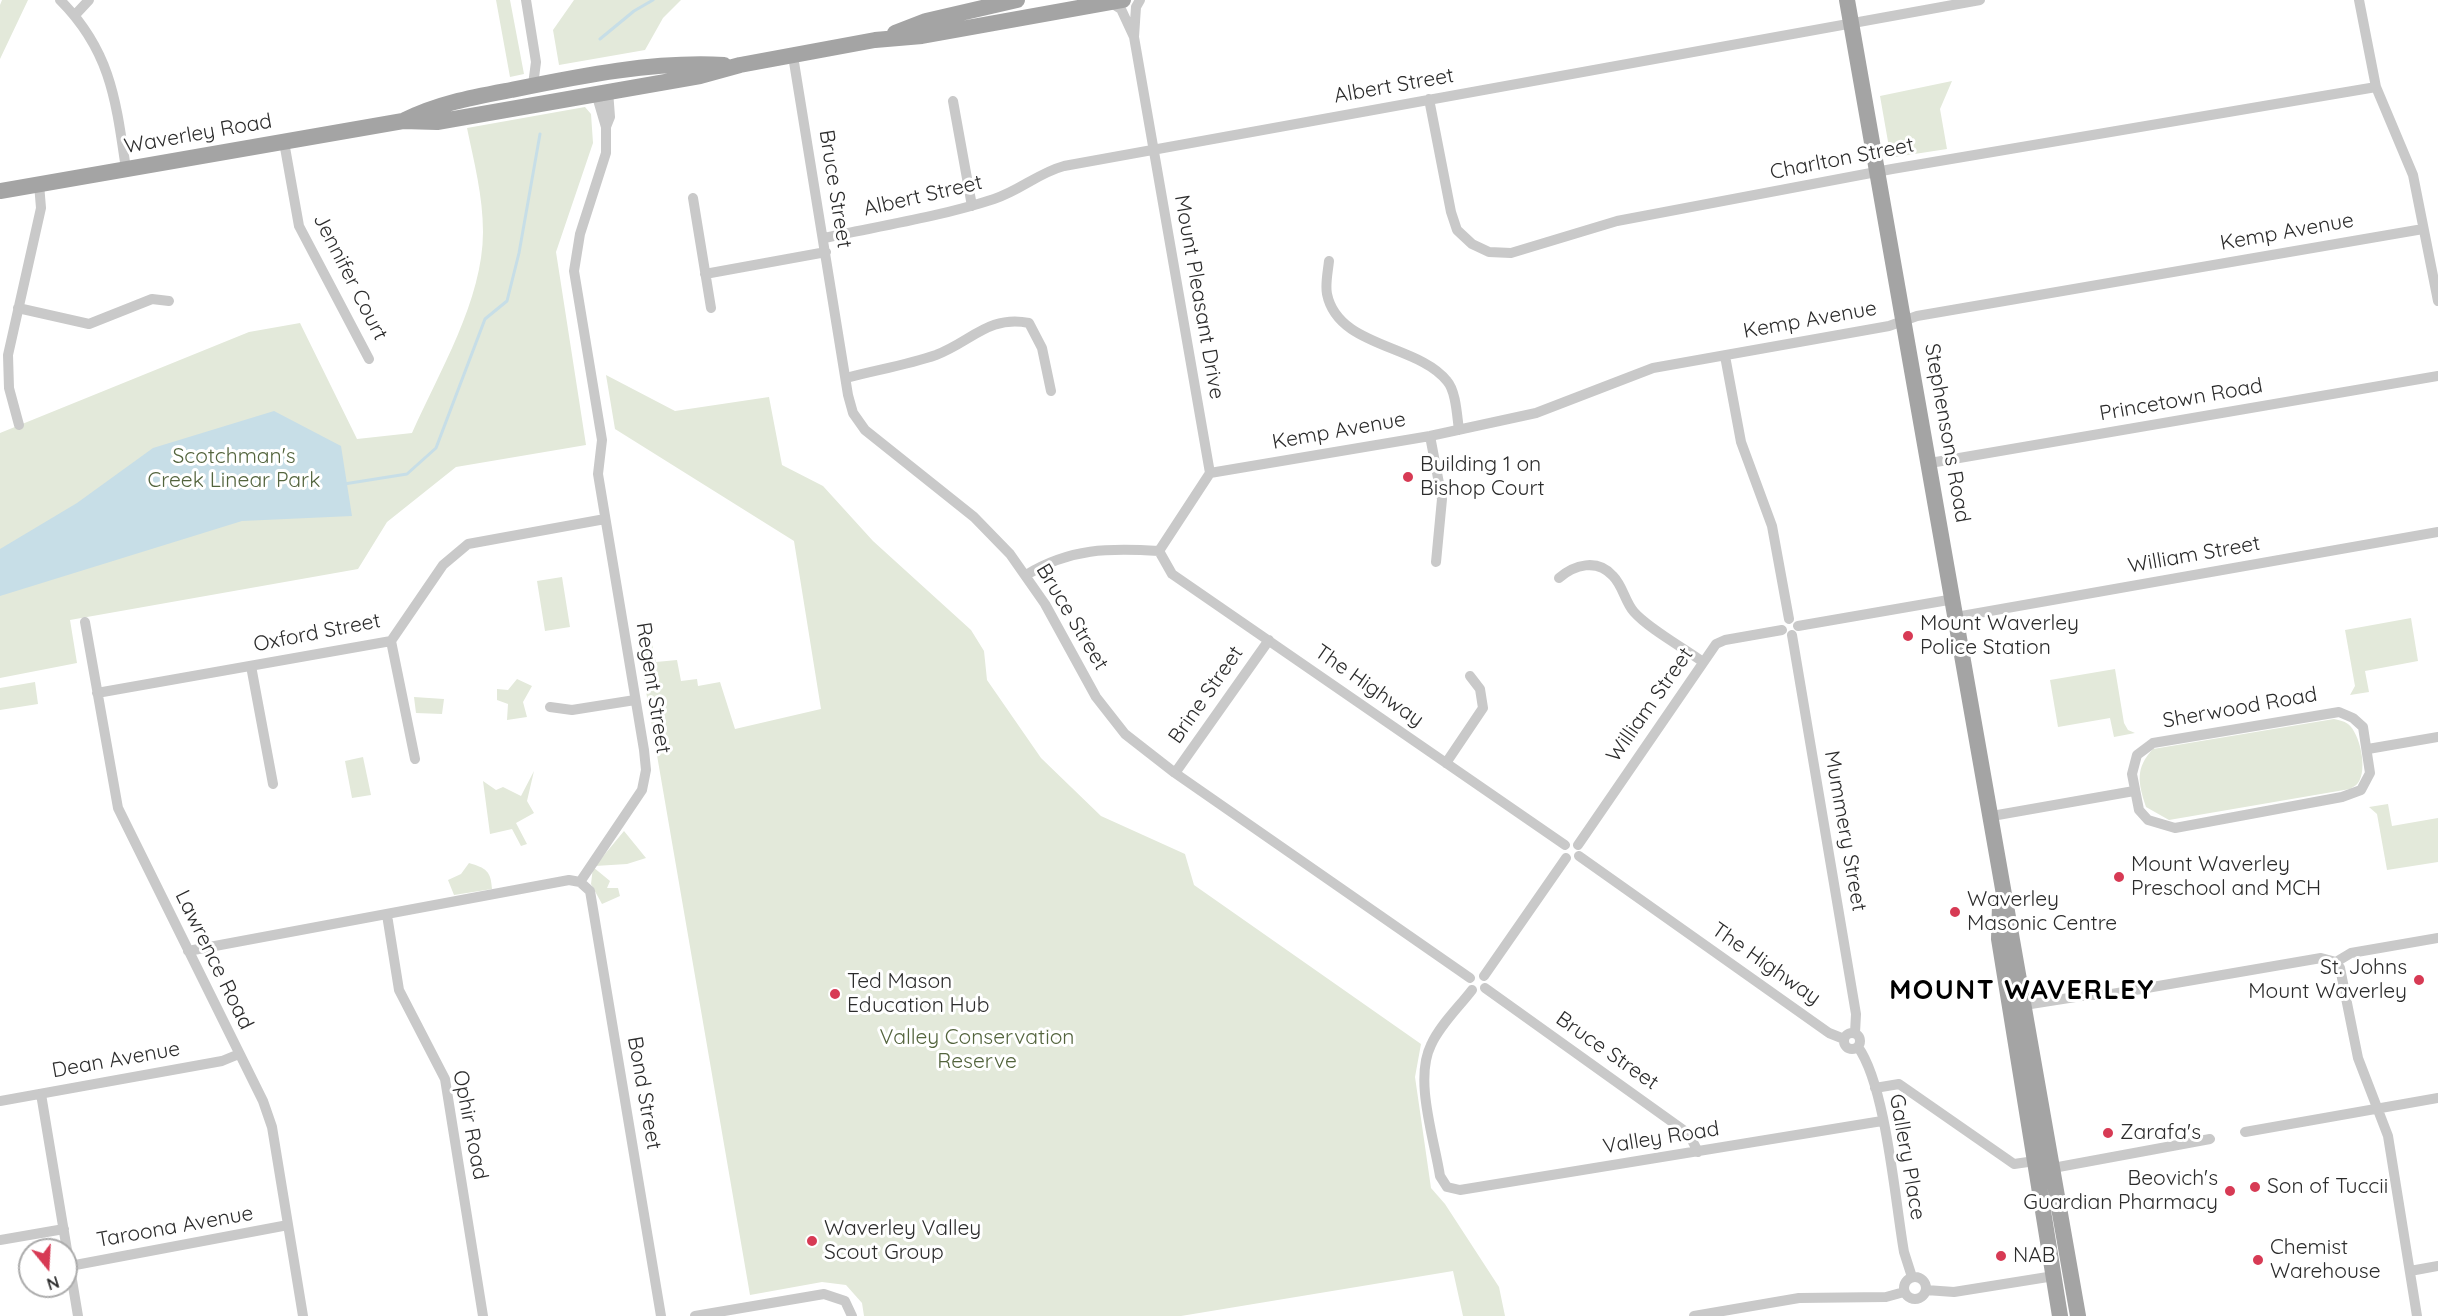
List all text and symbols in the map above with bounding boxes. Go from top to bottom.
street label: Albert Street [1332,63,1456,109]
street label: Waverley Road [122,109,274,159]
street label: Bruce Street [813,128,857,250]
street label: Charlton Street [1768,133,1916,185]
street label: Albert Street [861,170,985,222]
street label: Mount Pleasant Drive [1169,193,1229,401]
street label: Kemp Avenue [2218,208,2356,256]
street label: Jennifer Court [307,210,393,344]
street label: Kemp Avenue [1741,296,1879,344]
street label: Stephensons Road [1919,341,1975,525]
street label: Princetown Road [2097,373,2265,427]
street label: Kemp Avenue [1270,407,1408,455]
park label: Scotchman's Creek Linear Park [148,444,320,494]
place label: Building 1 on Bishop Court [1420,452,1545,502]
marker: Building 1 on Bishop Court [1401,470,1415,484]
street label: William Street [2126,531,2262,579]
street label: Bruce Street [1030,559,1114,675]
street label: Oxford Street [251,608,383,658]
place label: Mount Waverley Police Station [1920,611,2079,661]
street label: Regent Street [630,621,676,755]
marker: Mount Waverley Police Station [1901,629,1915,643]
street label: The Highway [1310,639,1428,733]
street label: Brine Street [1163,641,1249,749]
street label: William Street [1601,643,1699,767]
street label: Sherwood Road [2161,682,2319,734]
street label: Mummery Street [1818,749,1872,913]
place label: Mount Waverley Preschool and MCH [2131,852,2321,902]
marker: Mount Waverley Preschool and MCH [2112,870,2126,884]
street label: Lawrence Road [169,886,259,1034]
place label: Waverley Masonic Centre [1967,887,2117,937]
marker: Waverley Masonic Centre [1948,905,1962,919]
street label: The Highway [1707,917,1825,1011]
place label: St. Johns Mount Waverley [2248,955,2407,1005]
place label: Ted Mason Education Hub [847,969,989,1019]
marker: St. Johns Mount Waverley [2412,973,2426,987]
district label: MOUNT WAVERLEY [1889,975,2155,1007]
marker: Ted Mason Education Hub [828,987,842,1001]
street label: Bruce Street [1551,1006,1663,1096]
park label: Valley Conservation Reserve [880,1025,1074,1075]
street label: Bond Street [622,1035,666,1151]
street label: Dean Avenue [50,1036,182,1084]
street label: Ophir Road [447,1068,493,1182]
street label: Gallery Place [1884,1092,1930,1222]
street label: Valley Road [1601,1116,1721,1160]
place label: Zarafa's [2120,1120,2201,1146]
marker: Zarafa's [2101,1126,2115,1140]
place label: Beovich's Guardian Pharmacy [2023,1166,2218,1216]
place label: Son of Tuccii [2267,1174,2388,1200]
marker: Son of Tuccii [2248,1180,2262,1194]
marker: Beovich's Guardian Pharmacy [2223,1184,2237,1198]
street label: Taroona Avenue [95,1201,255,1253]
place label: Waverley Valley Scout Group [824,1216,981,1266]
marker: Waverley Valley Scout Group [805,1234,819,1248]
place label: Chemist Warehouse [2270,1235,2381,1285]
north arrow [18,1238,78,1298]
place label: NAB [2013,1243,2056,1269]
marker: NAB [1994,1249,2008,1263]
marker: Chemist Warehouse [2251,1253,2265,1267]
text: N [44,1272,62,1295]

